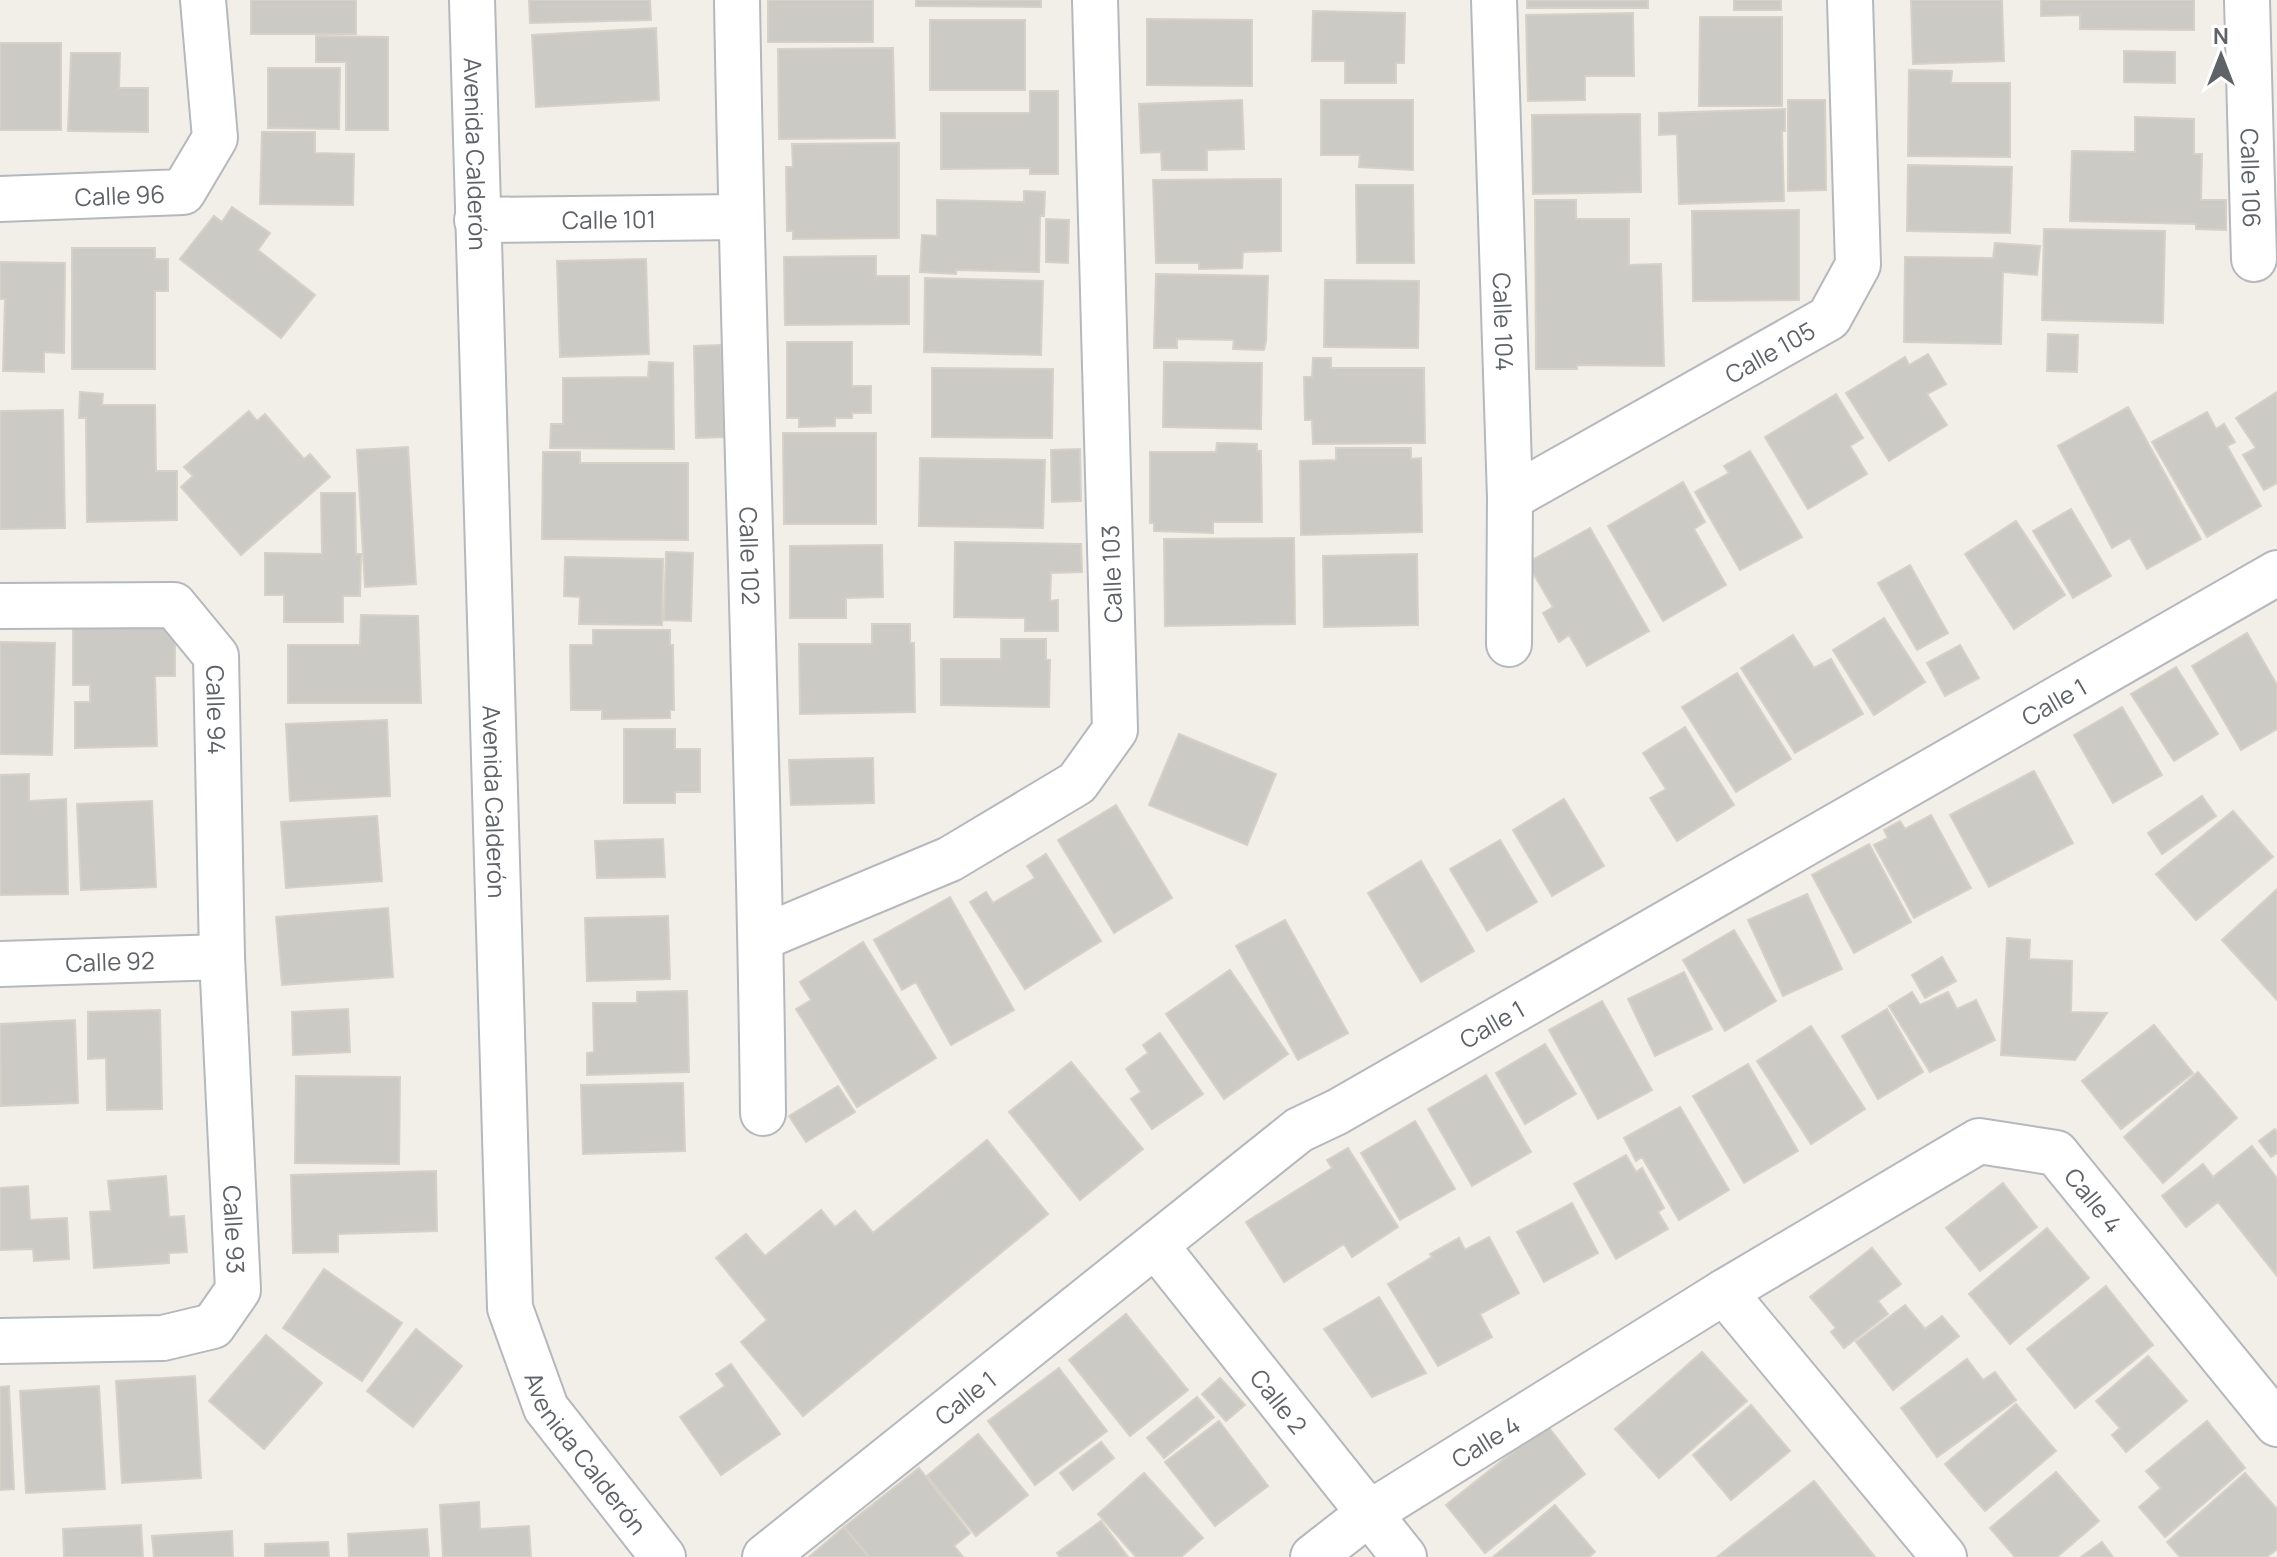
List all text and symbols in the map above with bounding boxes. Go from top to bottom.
north arrow [2181,16,2261,96]
text: N [2213,21,2229,51]
street label: Avenida Calderón [457,57,496,251]
street label: Calle 106 [2234,128,2270,228]
street label: Calle 96 [74,176,166,213]
street label: Calle 101 [562,201,656,236]
street label: Calle 104 [1486,272,1522,372]
street label: Calle 105 [1719,313,1821,390]
street label: Calle 102 [733,506,769,605]
street label: Calle 103 [1093,525,1129,623]
street label: Calle 94 [200,665,234,755]
street label: Calle 1 [2015,669,2092,733]
street label: Avenida Calderón [476,705,515,899]
street label: Calle 92 [65,943,155,978]
street label: Calle 1 [1453,992,1530,1055]
street label: Calle 4 [2058,1160,2131,1239]
street label: Calle 93 [216,1184,254,1275]
street label: Calle 2 [1243,1361,1316,1440]
street label: Calle 1 [927,1362,1003,1432]
street label: Avenida Calderón [518,1367,655,1541]
street label: Calle 4 [1445,1407,1526,1475]

